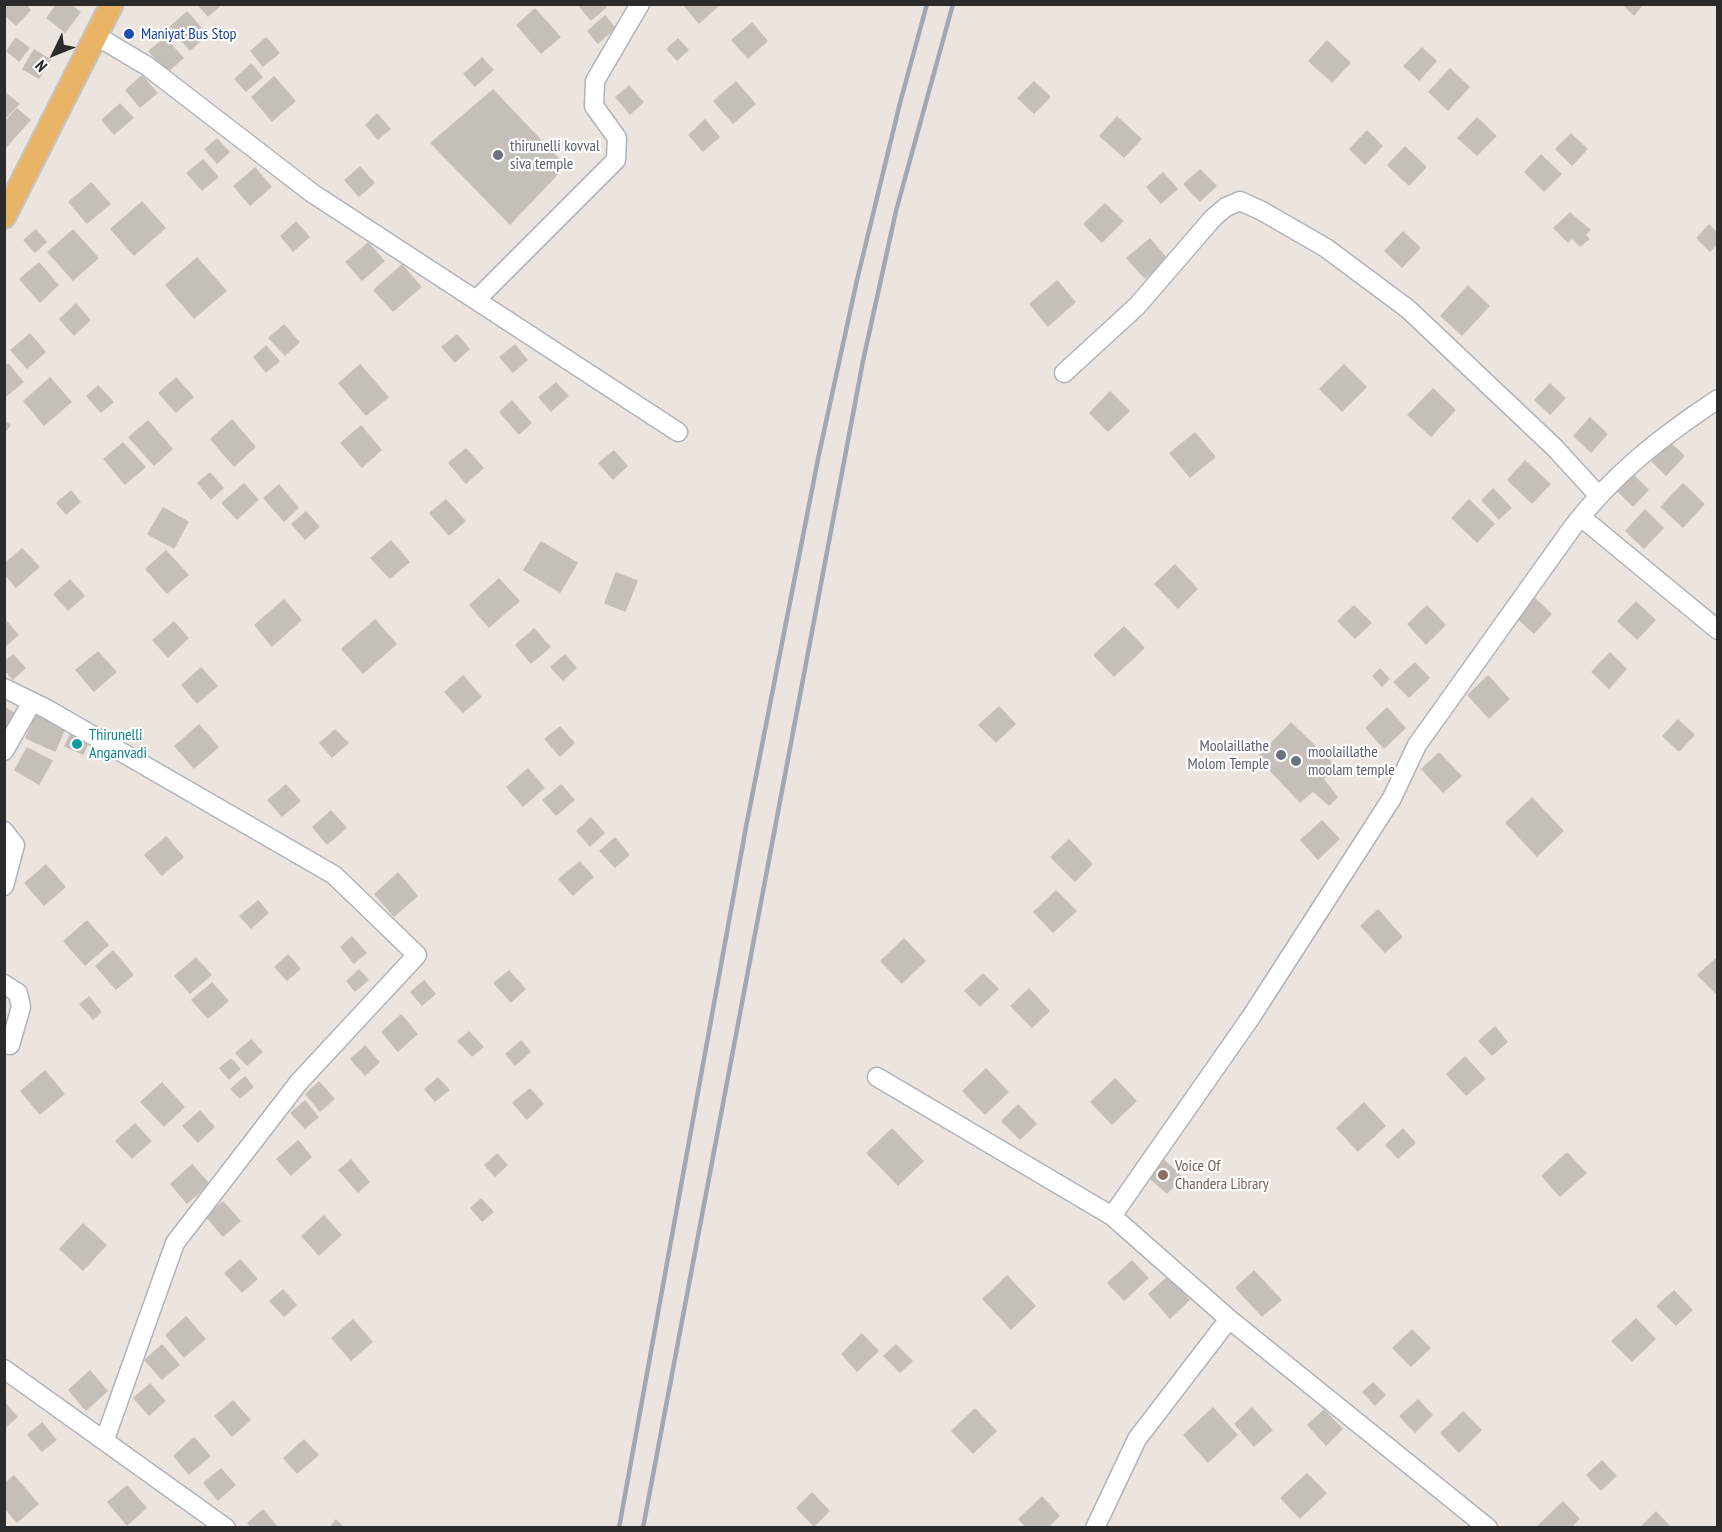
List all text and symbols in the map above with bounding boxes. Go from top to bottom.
north arrow [24,24,84,84]
place label: Maniyat Bus Stop [141,24,237,44]
marker: Maniyat Bus Stop [122,27,136,41]
text: N [31,56,51,76]
place label: thirunelli kovval siva temple [510,136,600,174]
marker: thirunelli kovval siva temple [491,148,505,162]
place label: Thirunelli Anganvadi [89,725,147,763]
place label: Moolaillathe Molom Temple [1188,736,1269,774]
marker: Thirunelli Anganvadi [70,737,84,751]
place label: moolaillathe moolam temple [1308,742,1395,780]
marker: Moolaillathe Molom Temple [1274,748,1288,762]
marker: moolaillathe moolam temple [1289,754,1303,768]
place label: Voice Of Chandera Library [1175,1156,1269,1194]
marker: Voice Of Chandera Library [1156,1168,1170,1182]

